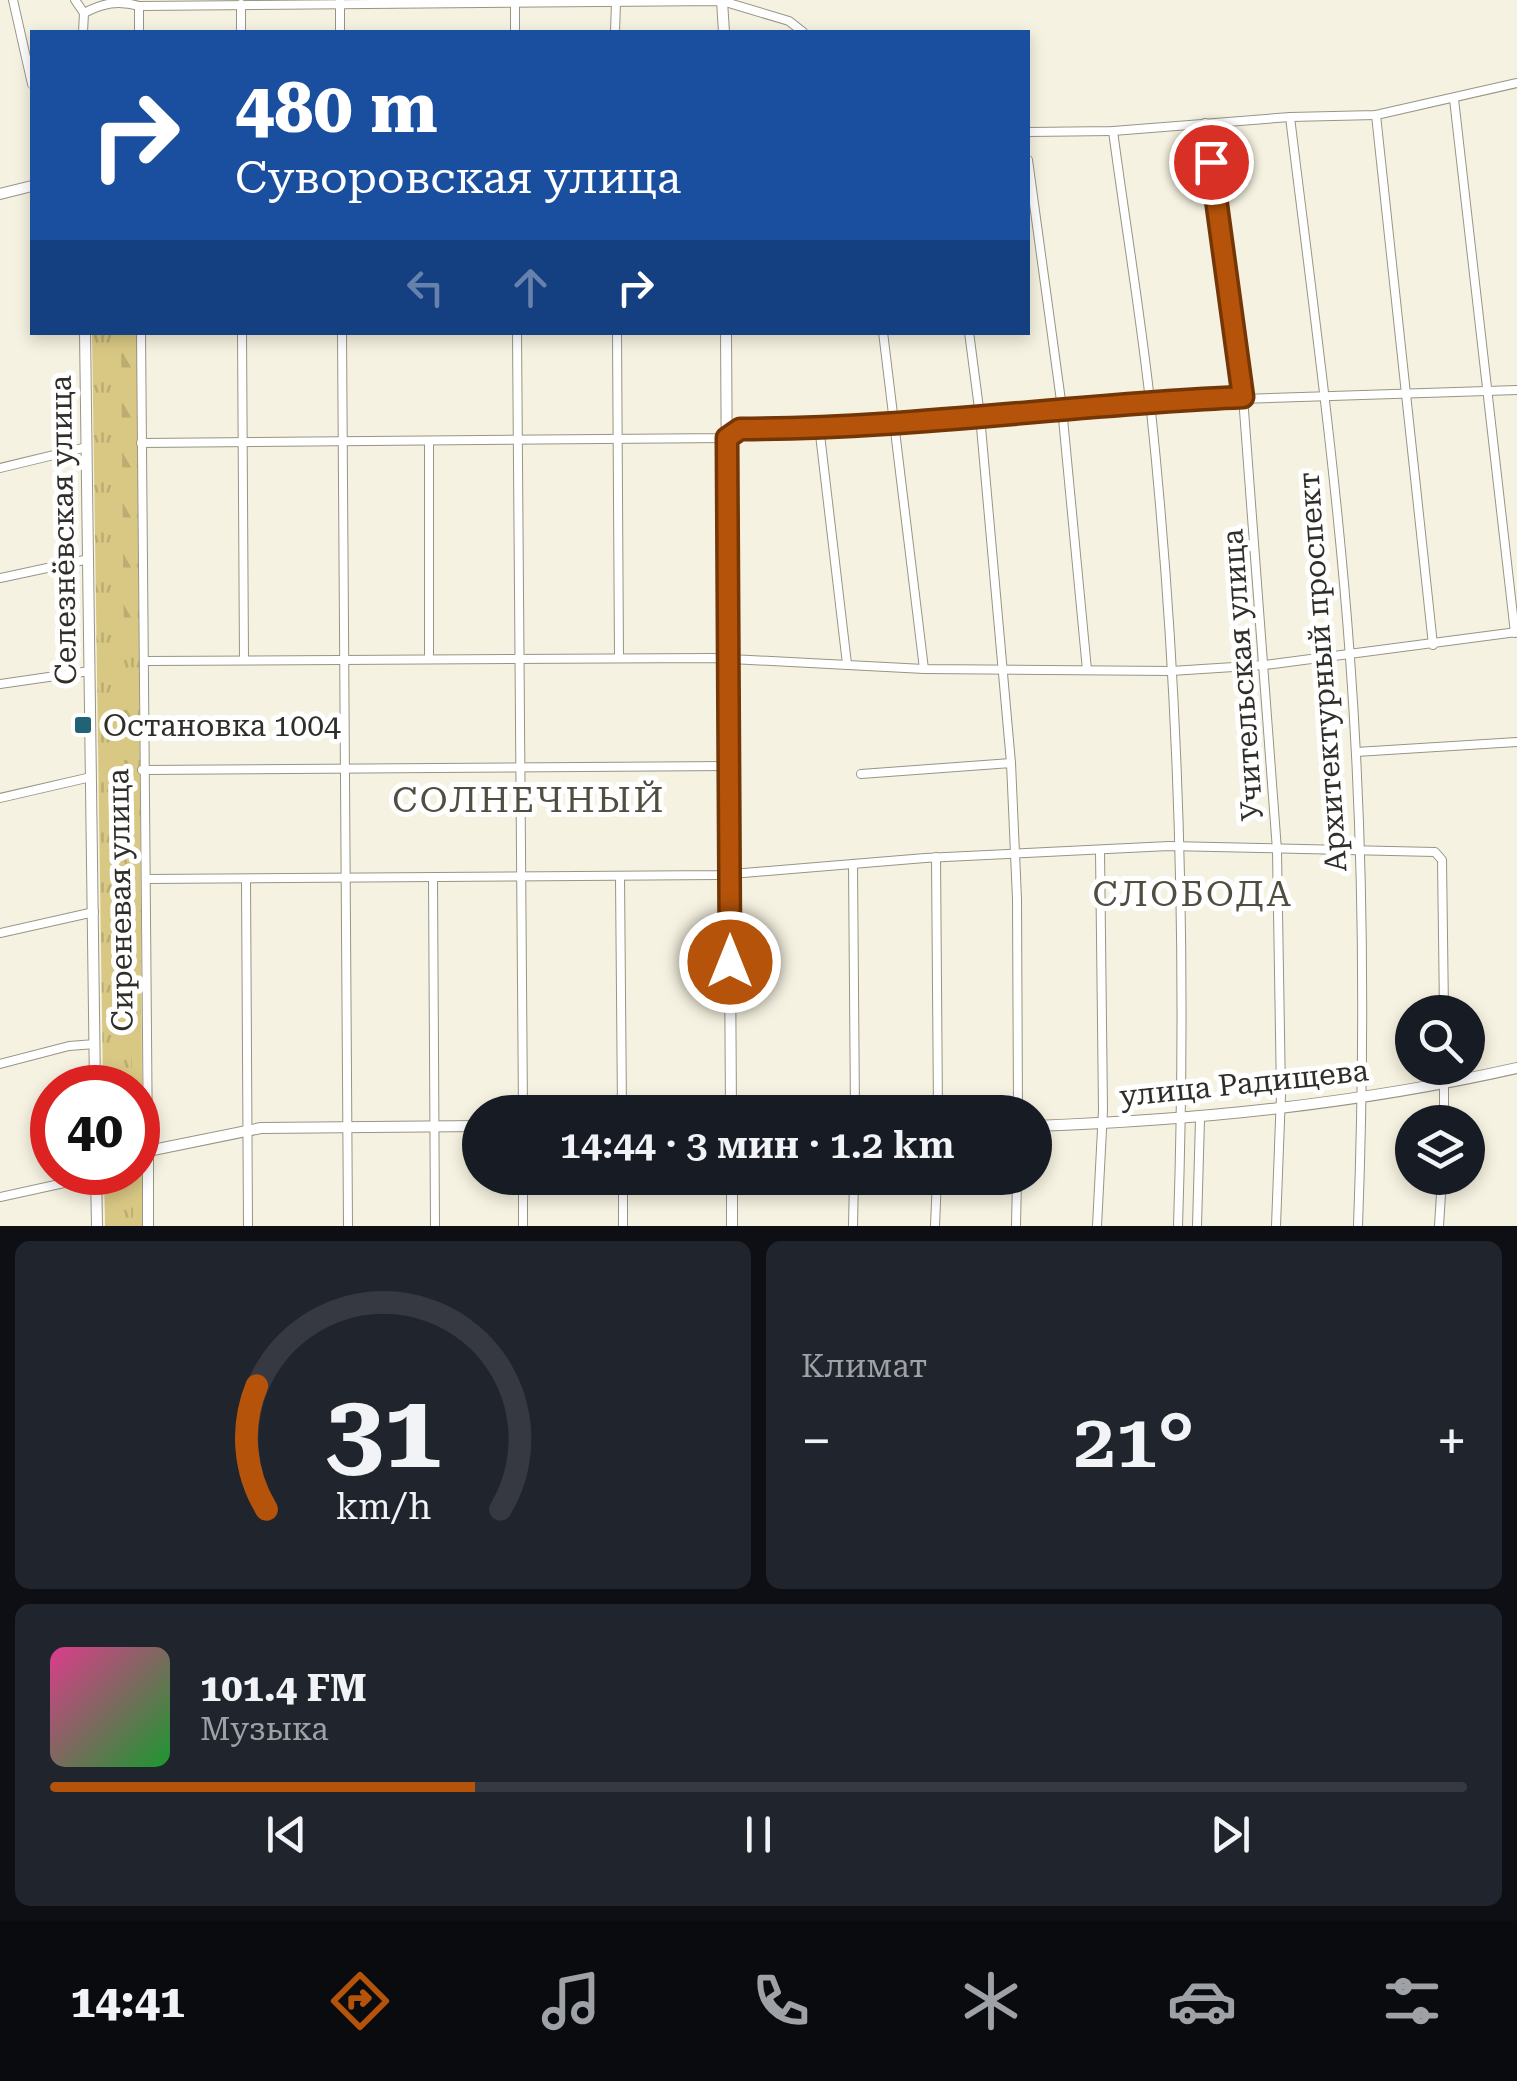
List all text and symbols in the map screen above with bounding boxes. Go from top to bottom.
text: 480 m [235,67,438,149]
icon: right [70,70,200,200]
pin [1169,120,1254,205]
icon: arrive [1184,135,1239,190]
text: Суворовская улица [235,151,681,204]
icon: left [398,260,453,315]
icon: ahead [503,260,558,315]
icon: right [608,260,663,315]
street label: Селезнёвская улица [43,375,83,685]
street label: Архитектурный проспект [1291,471,1353,873]
street label: Учительская улица [1214,528,1270,822]
place label: Остановка 1004 [103,708,341,743]
marker: Остановка 1004 [72,714,94,736]
street label: Сиреневая улица [100,768,140,1032]
district label: СОЛНЕЧНЫЙ [392,780,666,821]
district label: СЛОБОДА [1093,874,1293,915]
position arrow [678,910,782,1014]
map controls [1395,995,1485,1195]
button: search [1395,995,1485,1085]
street label: улица Радищева [1118,1053,1370,1113]
speed limit sign: 40 [30,1065,160,1195]
button: layers [1395,1105,1485,1195]
text: 14:44 · 3 мин · 1.2 km [560,1123,954,1167]
text: Климат [801,1347,927,1385]
text: 31 [325,1371,441,1492]
text: 21° [1073,1397,1195,1485]
text: − [801,1409,832,1473]
text: + [1436,1409,1467,1473]
text: km/h [335,1486,431,1528]
text: 101.4 FM [200,1666,367,1710]
text: Музыка [200,1710,328,1748]
icon: previous [259,1807,314,1862]
icon: pause [731,1807,786,1862]
icon: next [1203,1807,1258,1862]
icon: directions [325,1966,395,2036]
icon: music [536,1966,606,2036]
icon: phone [746,1966,816,2036]
icon: climate [956,1966,1026,2036]
icon: car [1167,1966,1237,2036]
icon: filters [1377,1966,1447,2036]
text: 14:41 [70,1975,185,2028]

